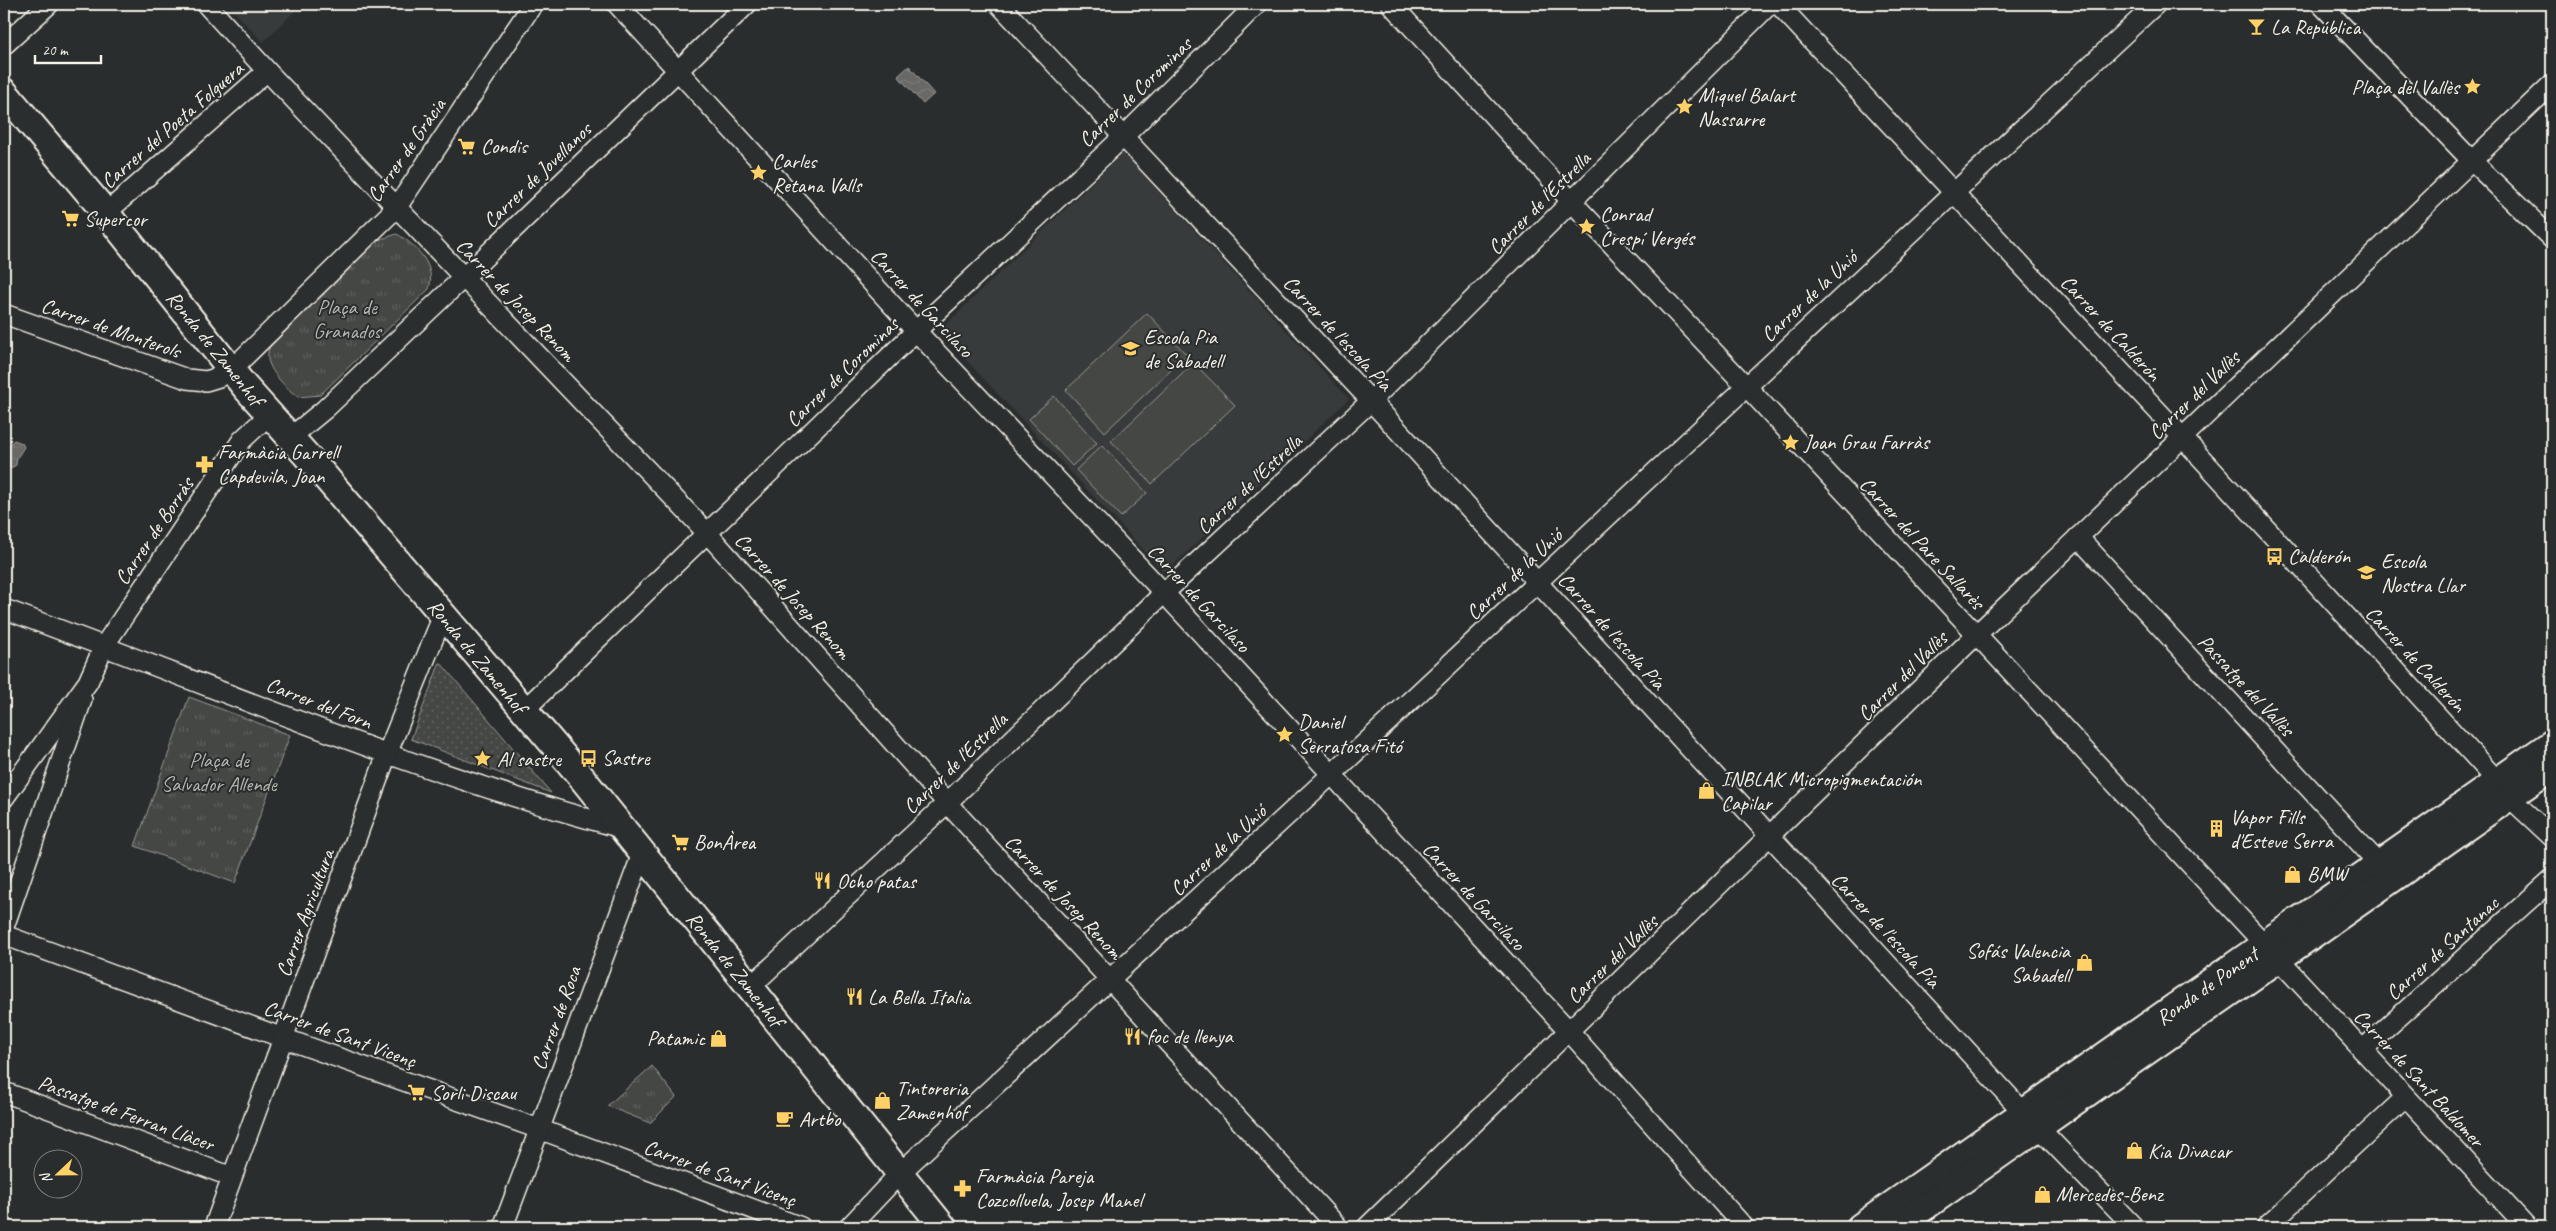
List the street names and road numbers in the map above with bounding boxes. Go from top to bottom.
street label: Carrer de Corominas [1073,30,1198,153]
street label: Carrer del Poeta Folguera [95,55,250,194]
street label: Carrer de Gràcia [361,92,452,207]
street label: Carrer de Jovellanos [477,115,598,233]
street label: Carrer de l'Estrella [1482,145,1597,260]
street label: Carrer de Josep Renom [451,233,582,368]
street label: Carrer de Garcilaso [865,243,980,364]
street label: Carrer de la Unió [1755,243,1865,347]
street label: Carrer de Calderón [2055,269,2167,387]
street label: Carrer de l'escola Pía [1278,270,1399,398]
street label: Ronda de Zamenhof [161,285,272,415]
street label: Carrer de Monterols [38,292,186,365]
street label: Carrer de Corominas [780,310,905,433]
street label: Carrer del Vallès [2143,344,2246,445]
street label: Carrer de l'Estrella [1191,427,1308,540]
street label: Carrer de Borràs [109,471,200,590]
street label: Carrer del Pare Sallarès [1854,471,1991,616]
street label: Carrer de la Unió [1460,521,1570,625]
street label: Carrer de Josep Renom [729,527,857,666]
street label: Carrer de Garcilaso [1142,538,1257,659]
street label: Carrer de l'escola Pía [1553,567,1673,696]
street label: Ronda de Zamenhof [422,594,535,722]
street label: Carrer de Calderón [2360,600,2472,718]
street label: Carrer del Vallès [1851,624,1954,727]
street label: Passatge del Vallès [2192,629,2301,743]
street label: Carrer del Forn [263,671,376,735]
street label: Carrer de l'Estrella [897,706,1014,819]
street label: Carrer de la Unió [1164,797,1274,901]
street label: Carrer de Josep Renom [999,829,1129,966]
street label: Carrer de Garcilaso [1417,836,1532,957]
street label: Carrer Agricultura [270,844,341,980]
street label: Carrer de l'escola Pía [1826,867,1947,995]
street label: Carrer de Santanac [2380,889,2505,1006]
street label: Ronda de Zamenhof [681,906,792,1036]
street label: Carrer del Vallès [1561,908,1664,1009]
street label: Ronda de Ponent [2151,939,2266,1031]
street label: Carrer de Roca [525,961,587,1073]
street label: Carrer de Sant Vicenç [260,994,421,1074]
street label: Carrer de Sant Baldomer [2348,1004,2491,1154]
street label: Passatge de Ferran Llàcer [35,1069,219,1157]
street label: Carrer de Sant Vicenç [640,1133,801,1213]

